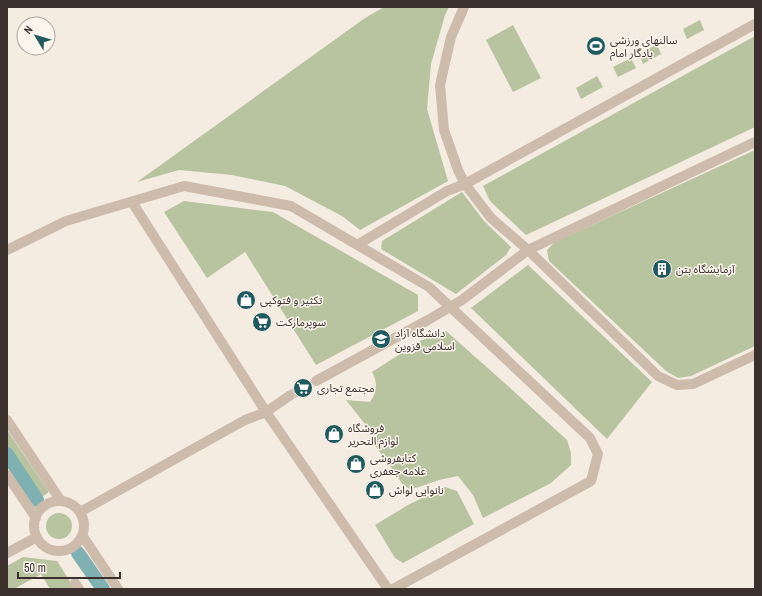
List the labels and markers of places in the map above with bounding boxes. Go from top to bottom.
place label: سالنهای ورزشی یادگار امام [610,33,678,61]
sports icon: سالنهای ورزشی یادگار امام [585,35,607,57]
building icon: آزمایشگاه بتن [651,258,673,280]
place label: آزمایشگاه بتن [676,262,735,276]
shop icon: تکثیر و فتوکپی [235,289,257,311]
place label: تکثیر و فتوکپی [260,293,322,308]
supermarket icon: سوپرمارکت [251,311,273,333]
place label: سوپرمارکت [276,315,327,330]
place label: دانشگاه آزاد اسلامی قزوین [395,326,455,353]
school or university icon: دانشگاه آزاد اسلامی قزوین [370,328,392,350]
supermarket icon: مجتمع تجاری [292,377,314,399]
place label: مجتمع تجاری [317,381,375,396]
place label: فروشگاه لوازم التحریر [347,421,398,449]
shop icon: فروشگاه لوازم التحریر [323,423,345,445]
place label: کتابفروشی علامه جعفری [370,451,427,478]
shop icon: کتابفروشی علامه جعفری [345,453,367,475]
shop icon: نانوایی لواش [364,479,386,501]
place label: نانوایی لواش [389,483,444,497]

